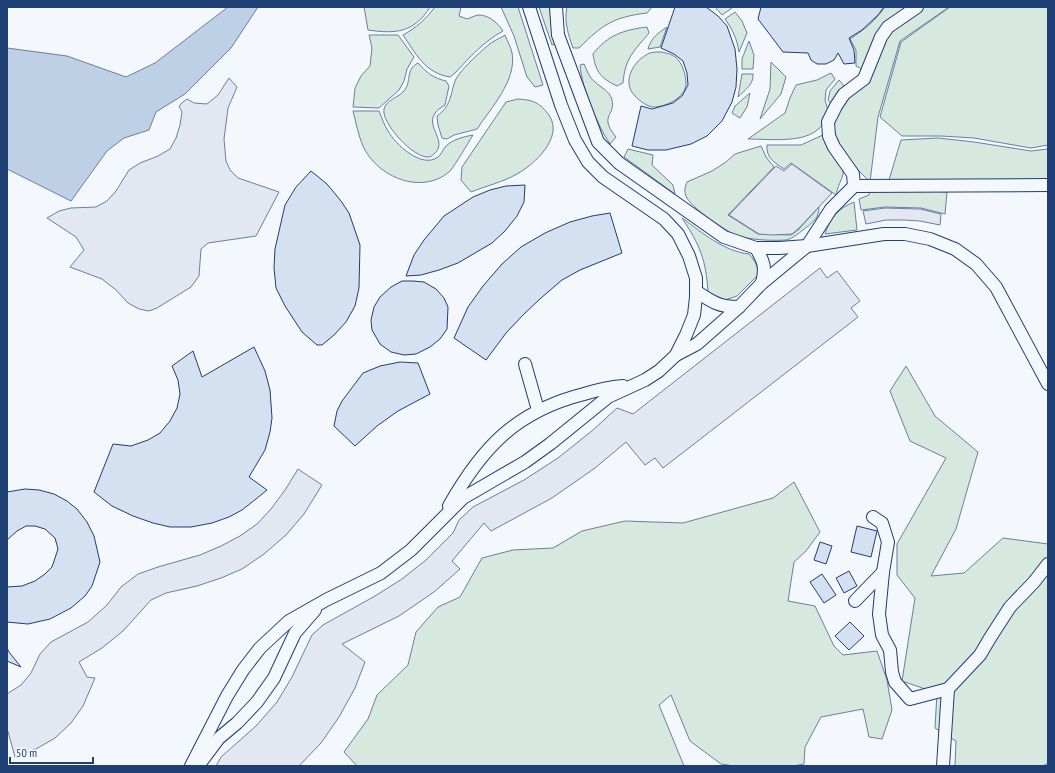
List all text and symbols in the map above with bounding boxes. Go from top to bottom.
scale bar [10,739,93,765]
text: 50 m [16,745,37,760]

